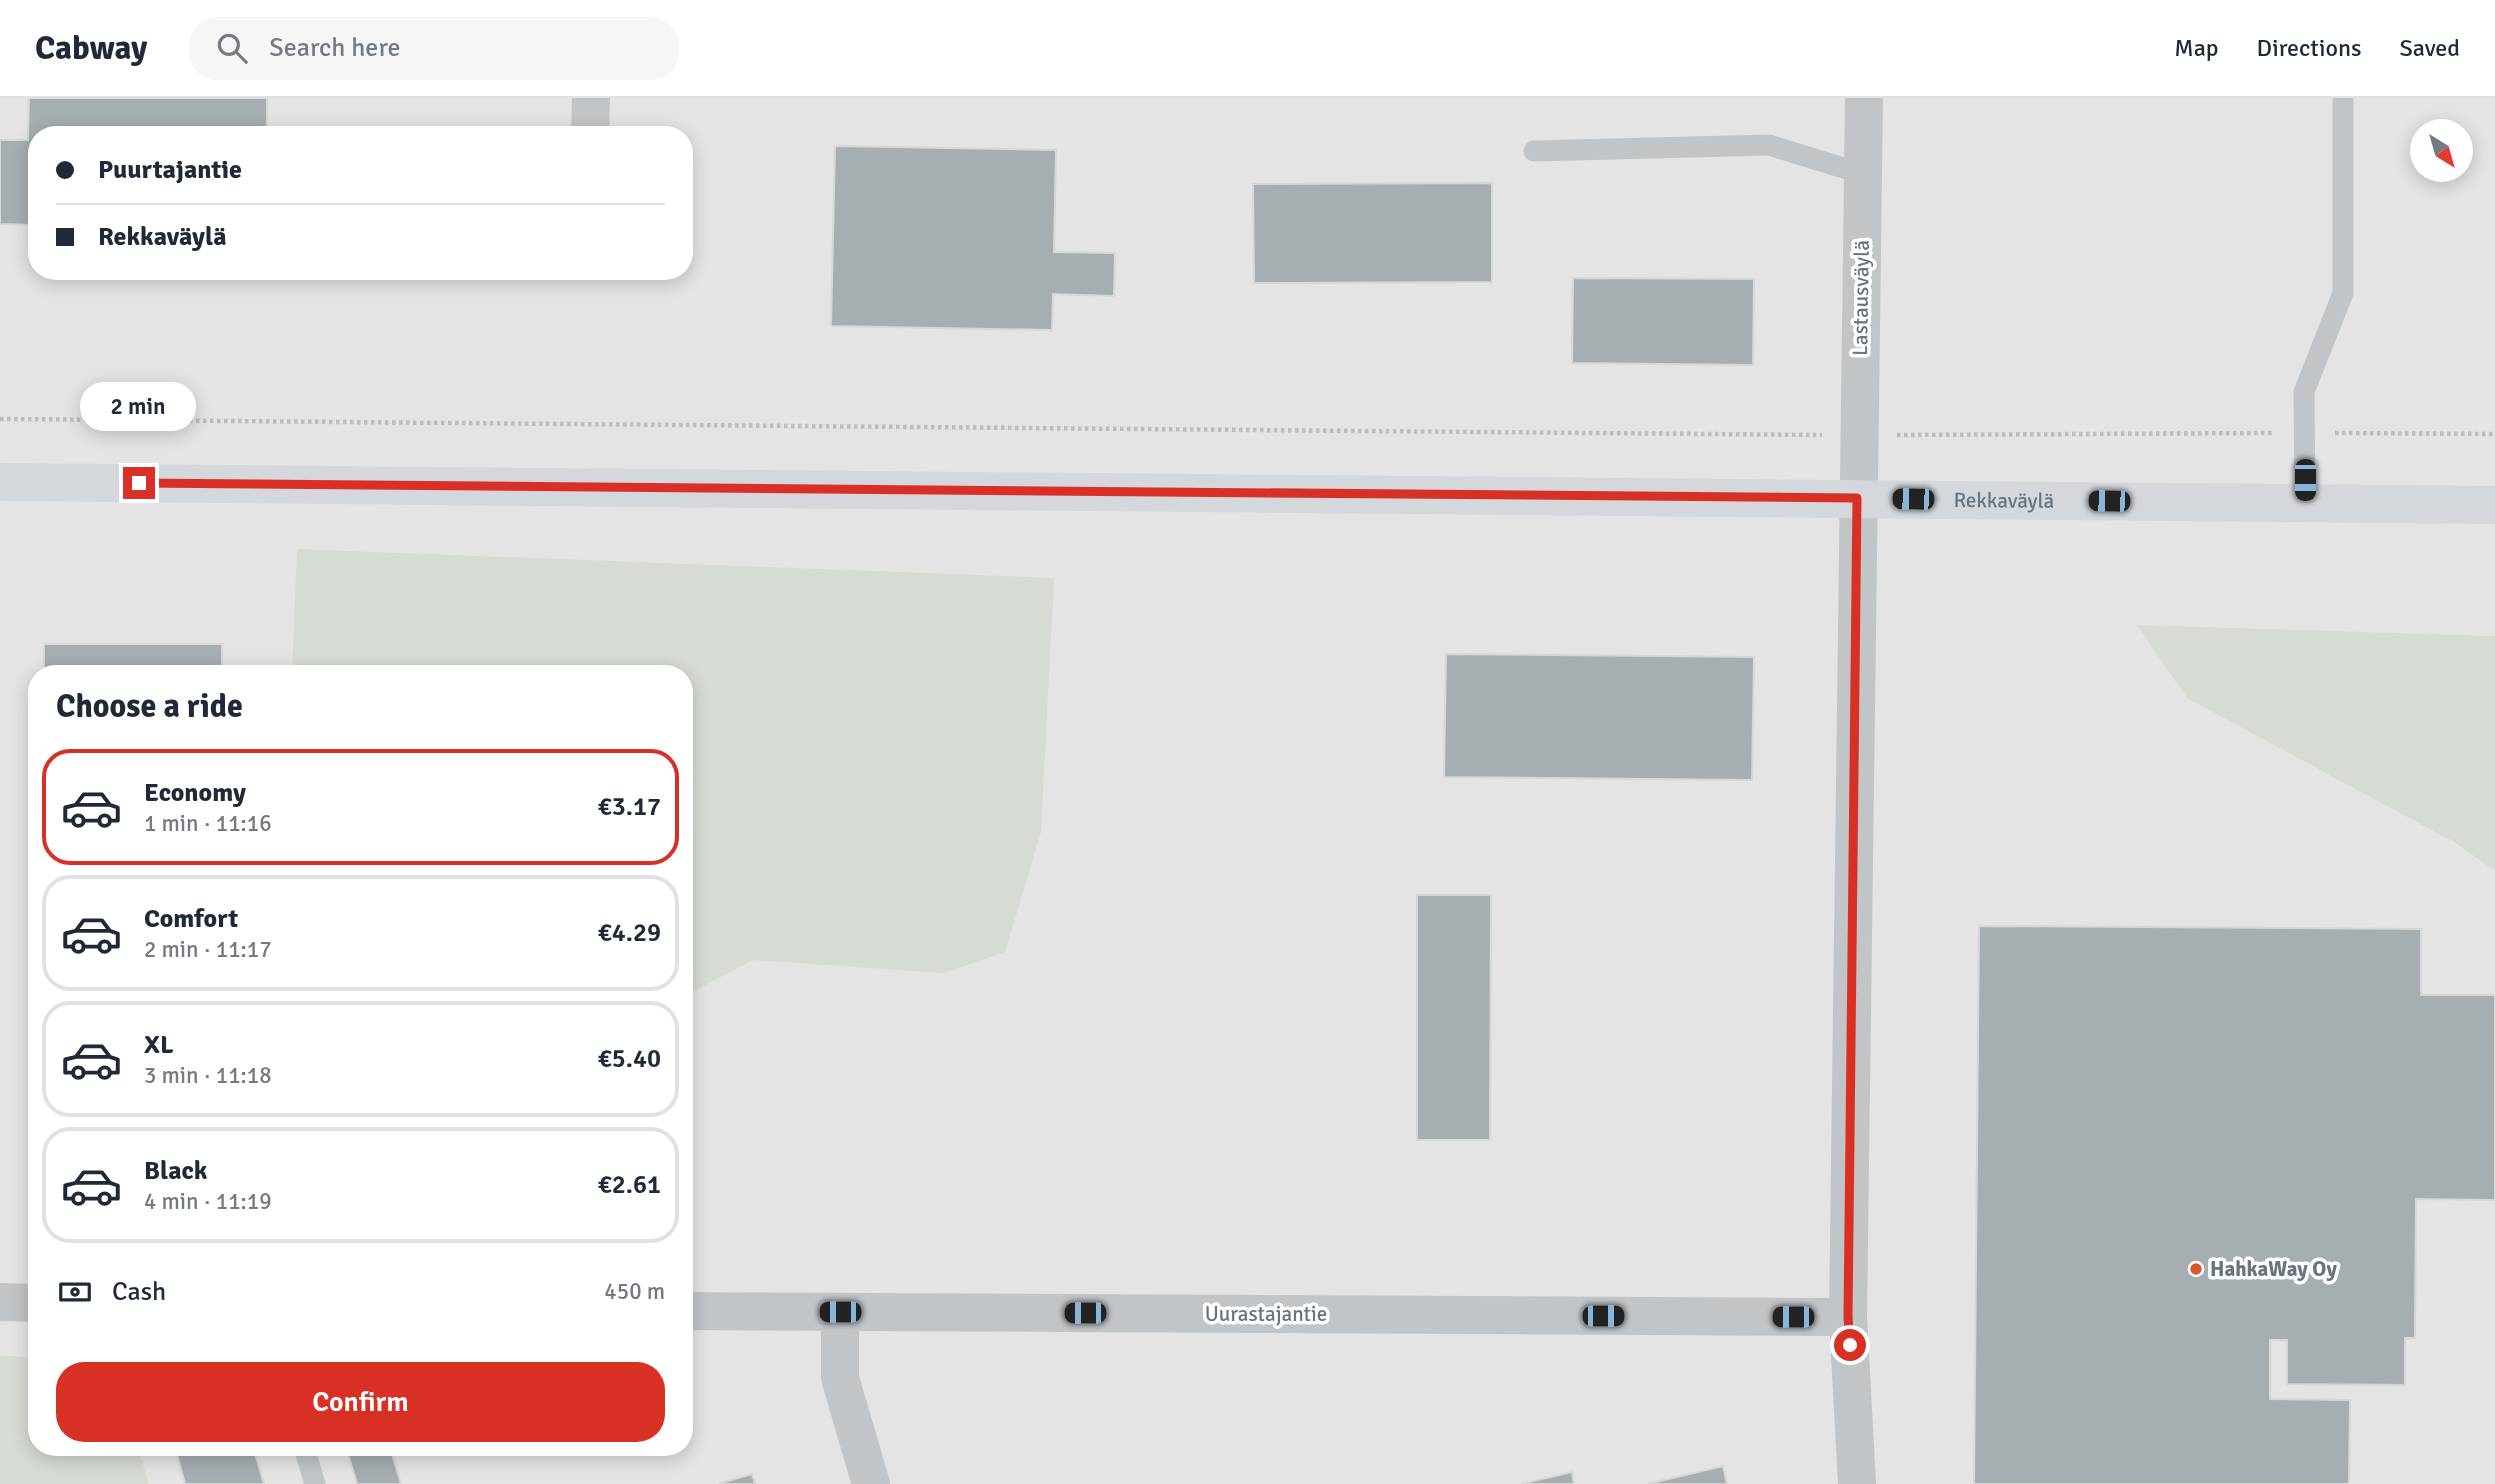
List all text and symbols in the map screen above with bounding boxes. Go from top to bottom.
search box [189,17,679,80]
text: Cabway [35,28,147,69]
icon: search [213,29,251,67]
text: Search here [269,32,400,64]
text: Map [2174,33,2219,63]
text: Directions [2257,33,2362,63]
text: Saved [2400,33,2460,63]
north arrow [2410,119,2473,182]
map controls [2410,119,2473,182]
text: Puurtajantie [98,154,242,186]
text: Rekkaväylä [98,221,227,253]
street label: Lastausväylä [1847,240,1875,356]
callout: 2 min [81,382,197,430]
text: 2 min [110,392,166,421]
car [2295,459,2316,501]
route end [123,467,155,499]
street label: Rekkaväylä [1953,487,2054,514]
car [1892,488,1935,510]
car [2088,490,2131,512]
text: Choose a ride [56,687,243,726]
icon: car [60,776,123,839]
text: Economy [144,777,246,809]
text: €3.17 [598,791,661,823]
text: 1 min · 11:16 [144,809,272,838]
icon: car [60,902,123,965]
text: Comfort [144,903,238,935]
text: €4.29 [598,917,661,949]
text: 2 min · 11:17 [144,935,272,964]
icon: car [60,1028,123,1091]
text: XL [144,1029,174,1061]
text: €5.40 [598,1043,661,1075]
text: 3 min · 11:18 [144,1061,272,1090]
icon: car [60,1154,123,1217]
text: Black [144,1155,207,1187]
text: €2.61 [598,1169,661,1201]
text: 4 min · 11:19 [144,1187,272,1216]
place label: HahkaWay Oy [2210,1256,2337,1282]
marker: HahkaWay Oy [2188,1261,2204,1277]
icon: cash [56,1273,94,1311]
text: Cash [112,1276,166,1308]
text: 450 m [604,1277,665,1306]
street label: Uurastajantie [1205,1301,1327,1327]
car [820,1302,862,1323]
car [1065,1303,1107,1324]
car [1583,1306,1625,1327]
car [1773,1307,1815,1328]
route start [1834,1329,1866,1361]
button: Confirm [56,1362,665,1442]

